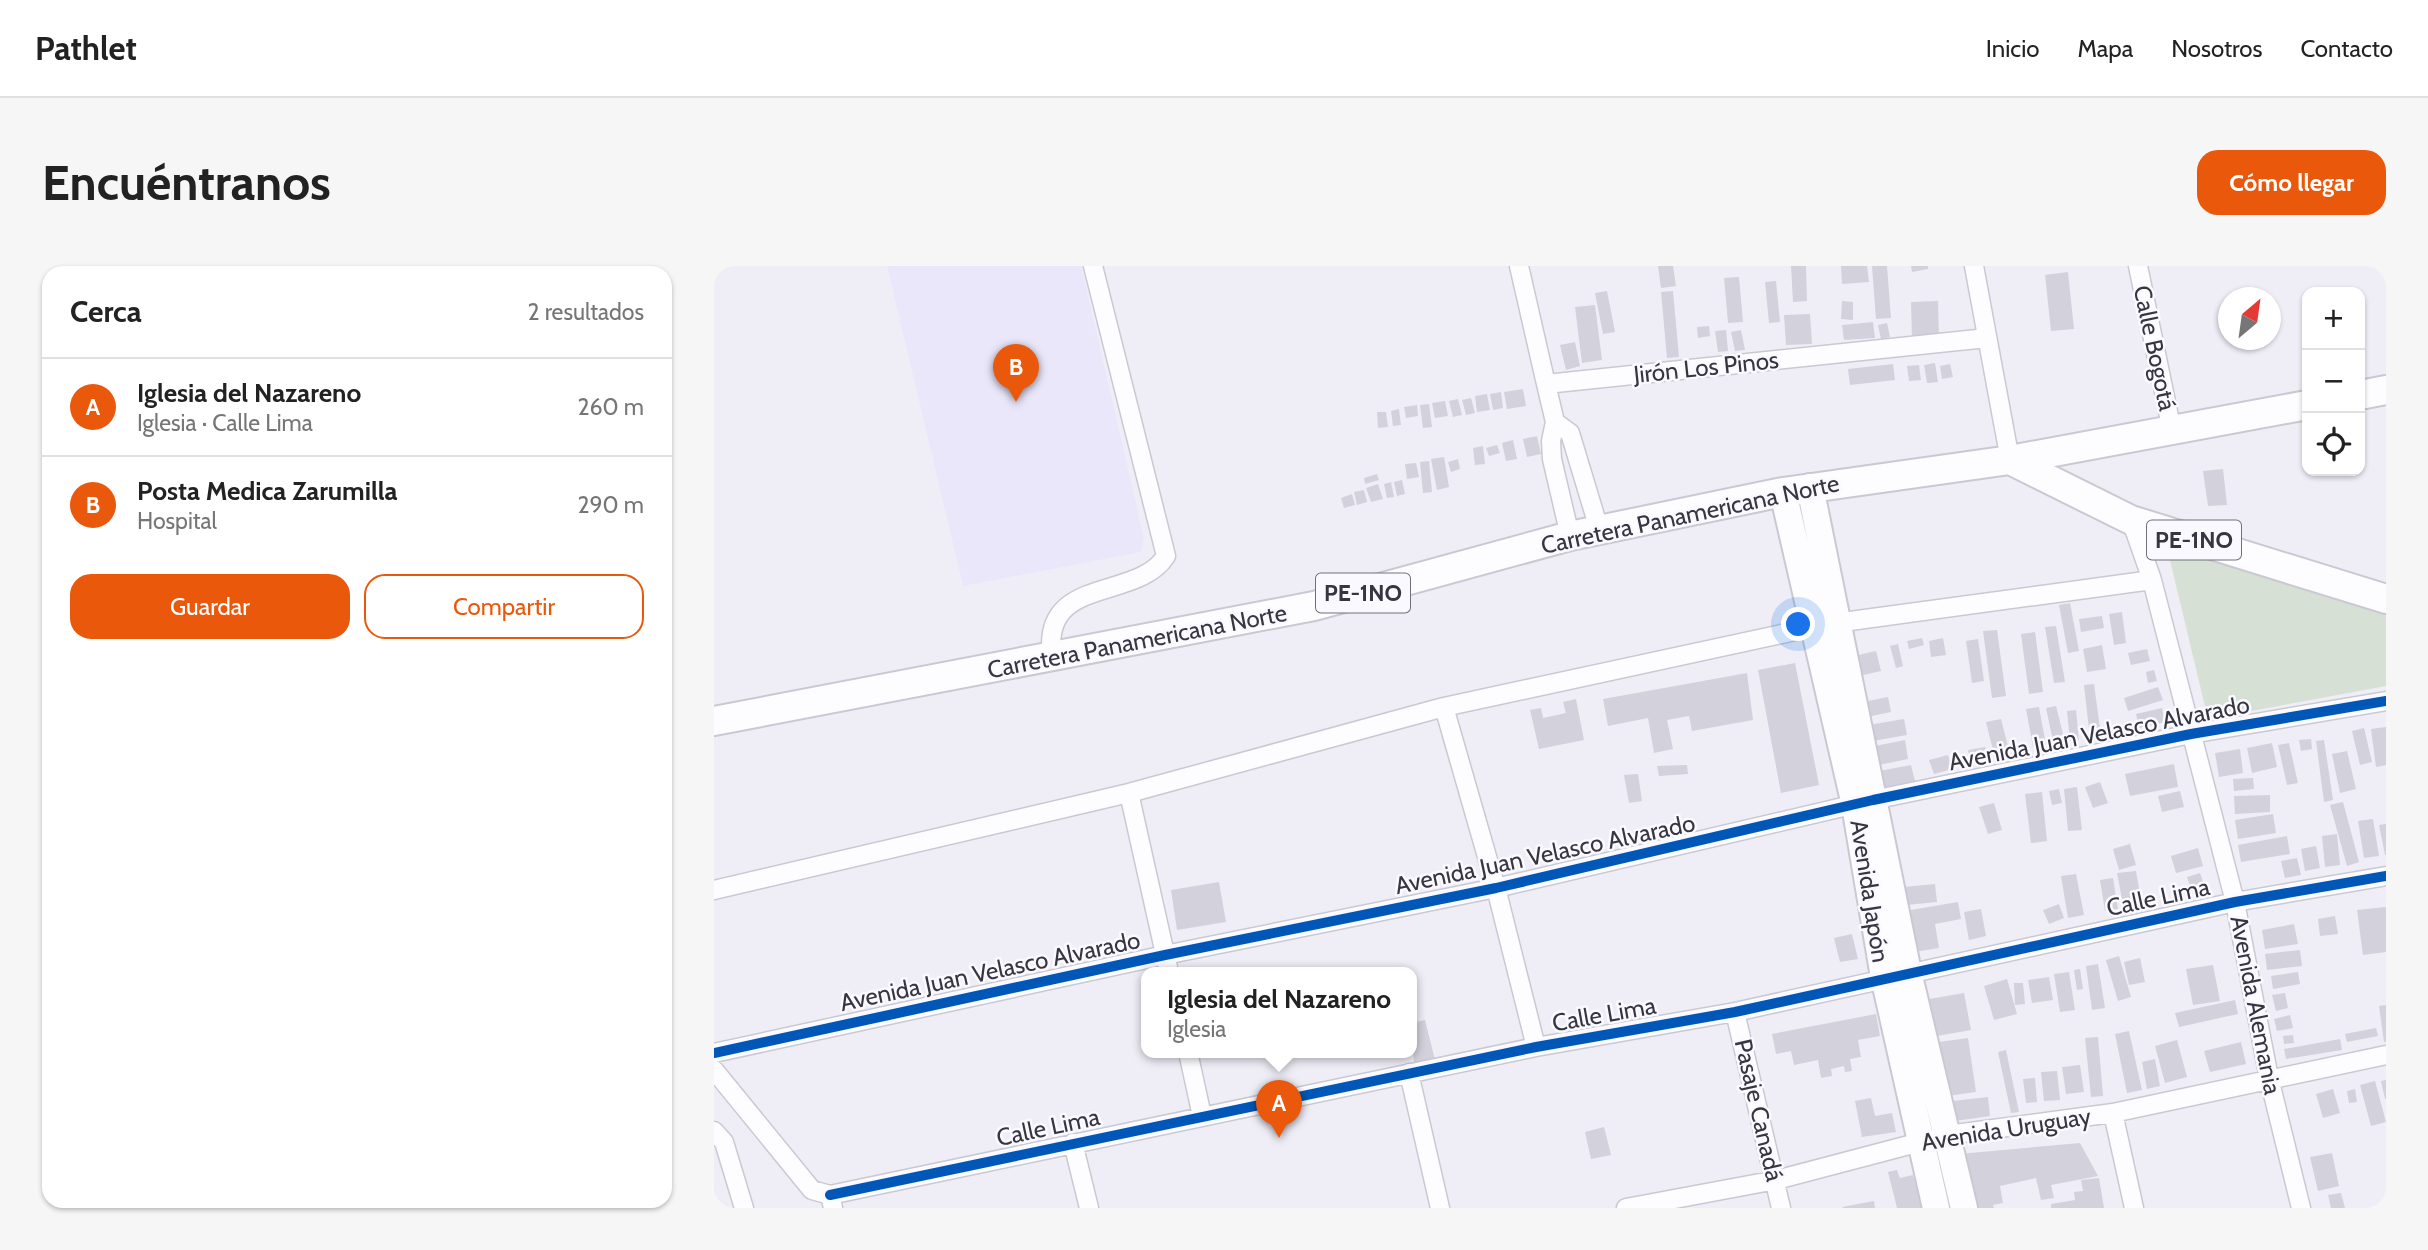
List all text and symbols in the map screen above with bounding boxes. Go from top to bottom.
text: Pathlet [35,28,137,68]
text: Inicio [1986,34,2039,63]
text: Mapa [2077,34,2133,63]
text: Nosotros [2171,34,2262,63]
text: Contacto [2300,34,2393,63]
button: Cómo llegar [2197,150,2386,215]
text: Encuéntranos [42,153,331,212]
street label: Calle Bogotá [2128,283,2183,414]
north arrow [2218,287,2281,350]
map controls [2302,287,2365,476]
button: + [2302,287,2365,350]
text: Cerca [70,293,142,330]
text: 2 resultados [527,298,644,326]
pin: B [993,344,1039,402]
street label: Jirón Los Pinos [1631,345,1780,389]
button: − [2302,350,2365,413]
text: Iglesia del Nazareno [137,377,361,409]
text: A [86,393,100,421]
text: 260 m [577,393,644,421]
text: Iglesia · Calle Lima [137,409,313,437]
button: locate [2302,413,2365,476]
street label: Carretera Panamericana Norte [1538,468,1842,560]
text: Posta Medica Zarumilla [137,475,398,507]
text: B [86,491,100,519]
text: 290 m [577,491,644,519]
text: Hospital [137,507,217,535]
road number: PE-1NO [2147,521,2241,560]
button: Guardar [70,574,350,639]
button: Compartir [364,574,644,639]
road number: PE-1NO [1316,574,1410,612]
street label: Carretera Panamericana Norte [985,598,1289,684]
your location [1781,607,1815,641]
street label: Avenida Juan Velasco Alvarado [1946,690,2252,776]
street label: Avenida Juan Velasco Alvarado [1392,808,1698,900]
street label: Avenida Japón [1844,818,1896,964]
street label: Calle Lima [2104,872,2213,922]
street label: Avenida Alemania [2224,913,2288,1097]
street label: Avenida Juan Velasco Alvarado [837,925,1143,1017]
popup [1141,967,1417,1058]
text: Iglesia del Nazareno [1167,983,1391,1015]
street label: Calle Lima [1550,991,1659,1037]
text: Iglesia [1167,1015,1226,1043]
street label: Pasaje Canadá [1729,1036,1790,1184]
pin: A [1256,1080,1302,1138]
street label: Avenida Uruguay [1919,1101,2093,1157]
street label: Calle Lima [994,1102,1103,1152]

